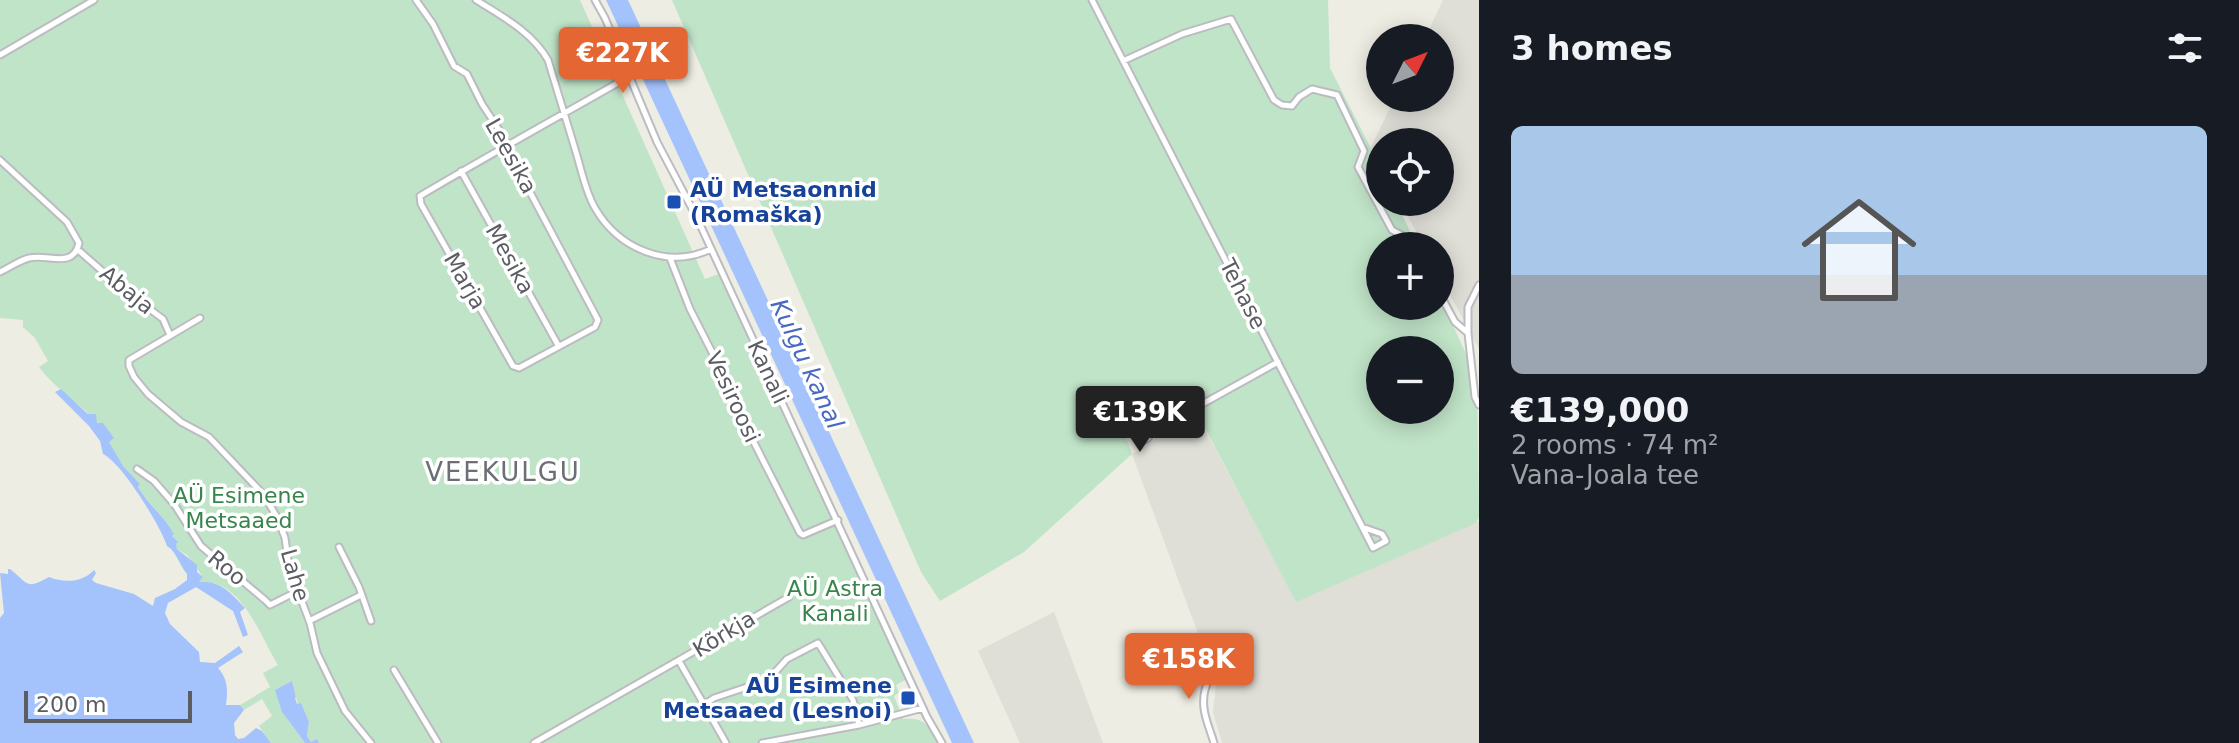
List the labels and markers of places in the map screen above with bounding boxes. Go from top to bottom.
pin: €227K [567,27,679,95]
place label: AÜ Metsaonnid (Romaška) [690,177,877,227]
marker: AÜ Metsaonnid (Romaška) [665,193,683,211]
pin: €139K [1084,386,1196,454]
pin: €158K [1133,633,1245,701]
place label: AÜ Esimene Metsaaed (Lesnoi) [663,673,892,723]
marker: AÜ Esimene Metsaaed (Lesnoi) [899,689,917,707]

